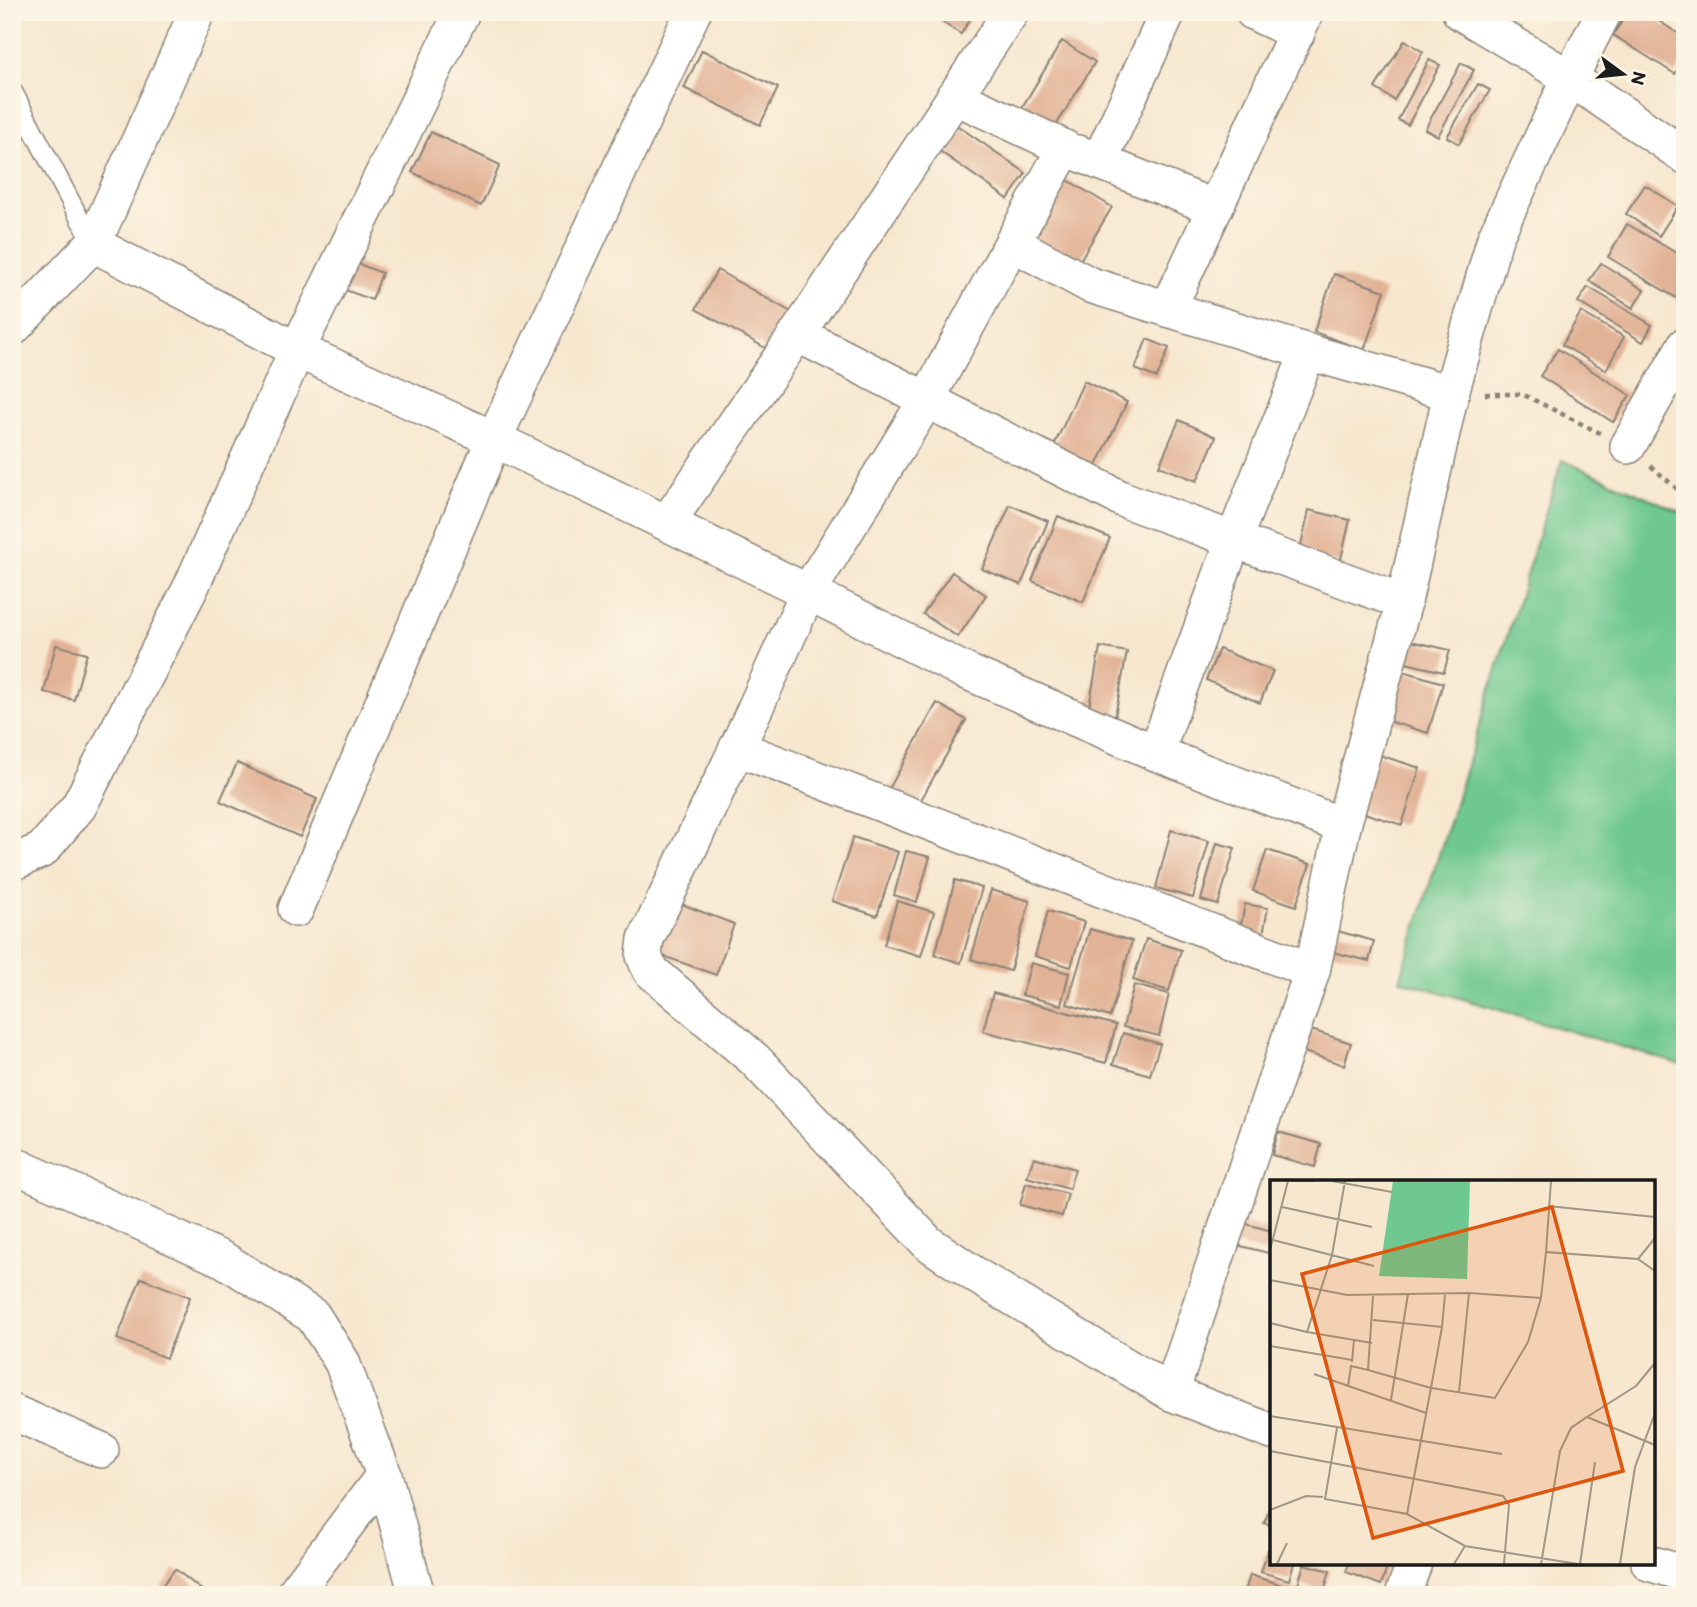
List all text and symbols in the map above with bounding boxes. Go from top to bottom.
north arrow [1588,38,1658,108]
text: N [1626,69,1652,87]
inset map [1270,1180,1655,1565]

